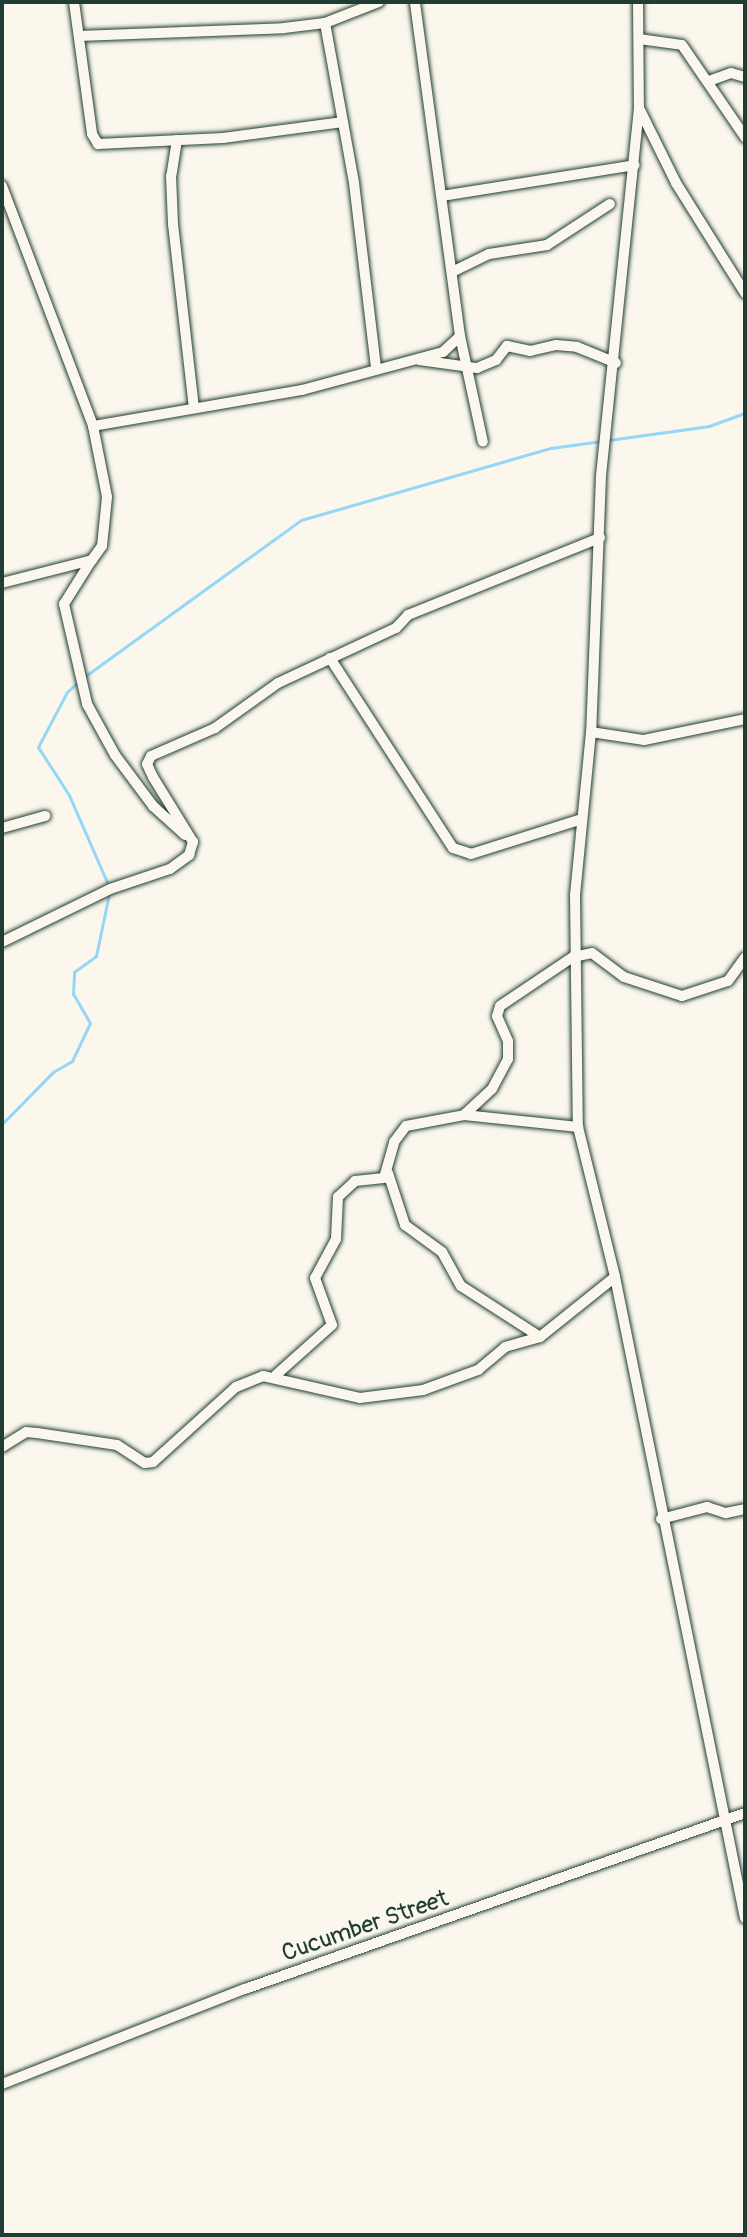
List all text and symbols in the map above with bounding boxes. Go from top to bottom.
street label: Cucumber Street [278,1884,452,1968]

